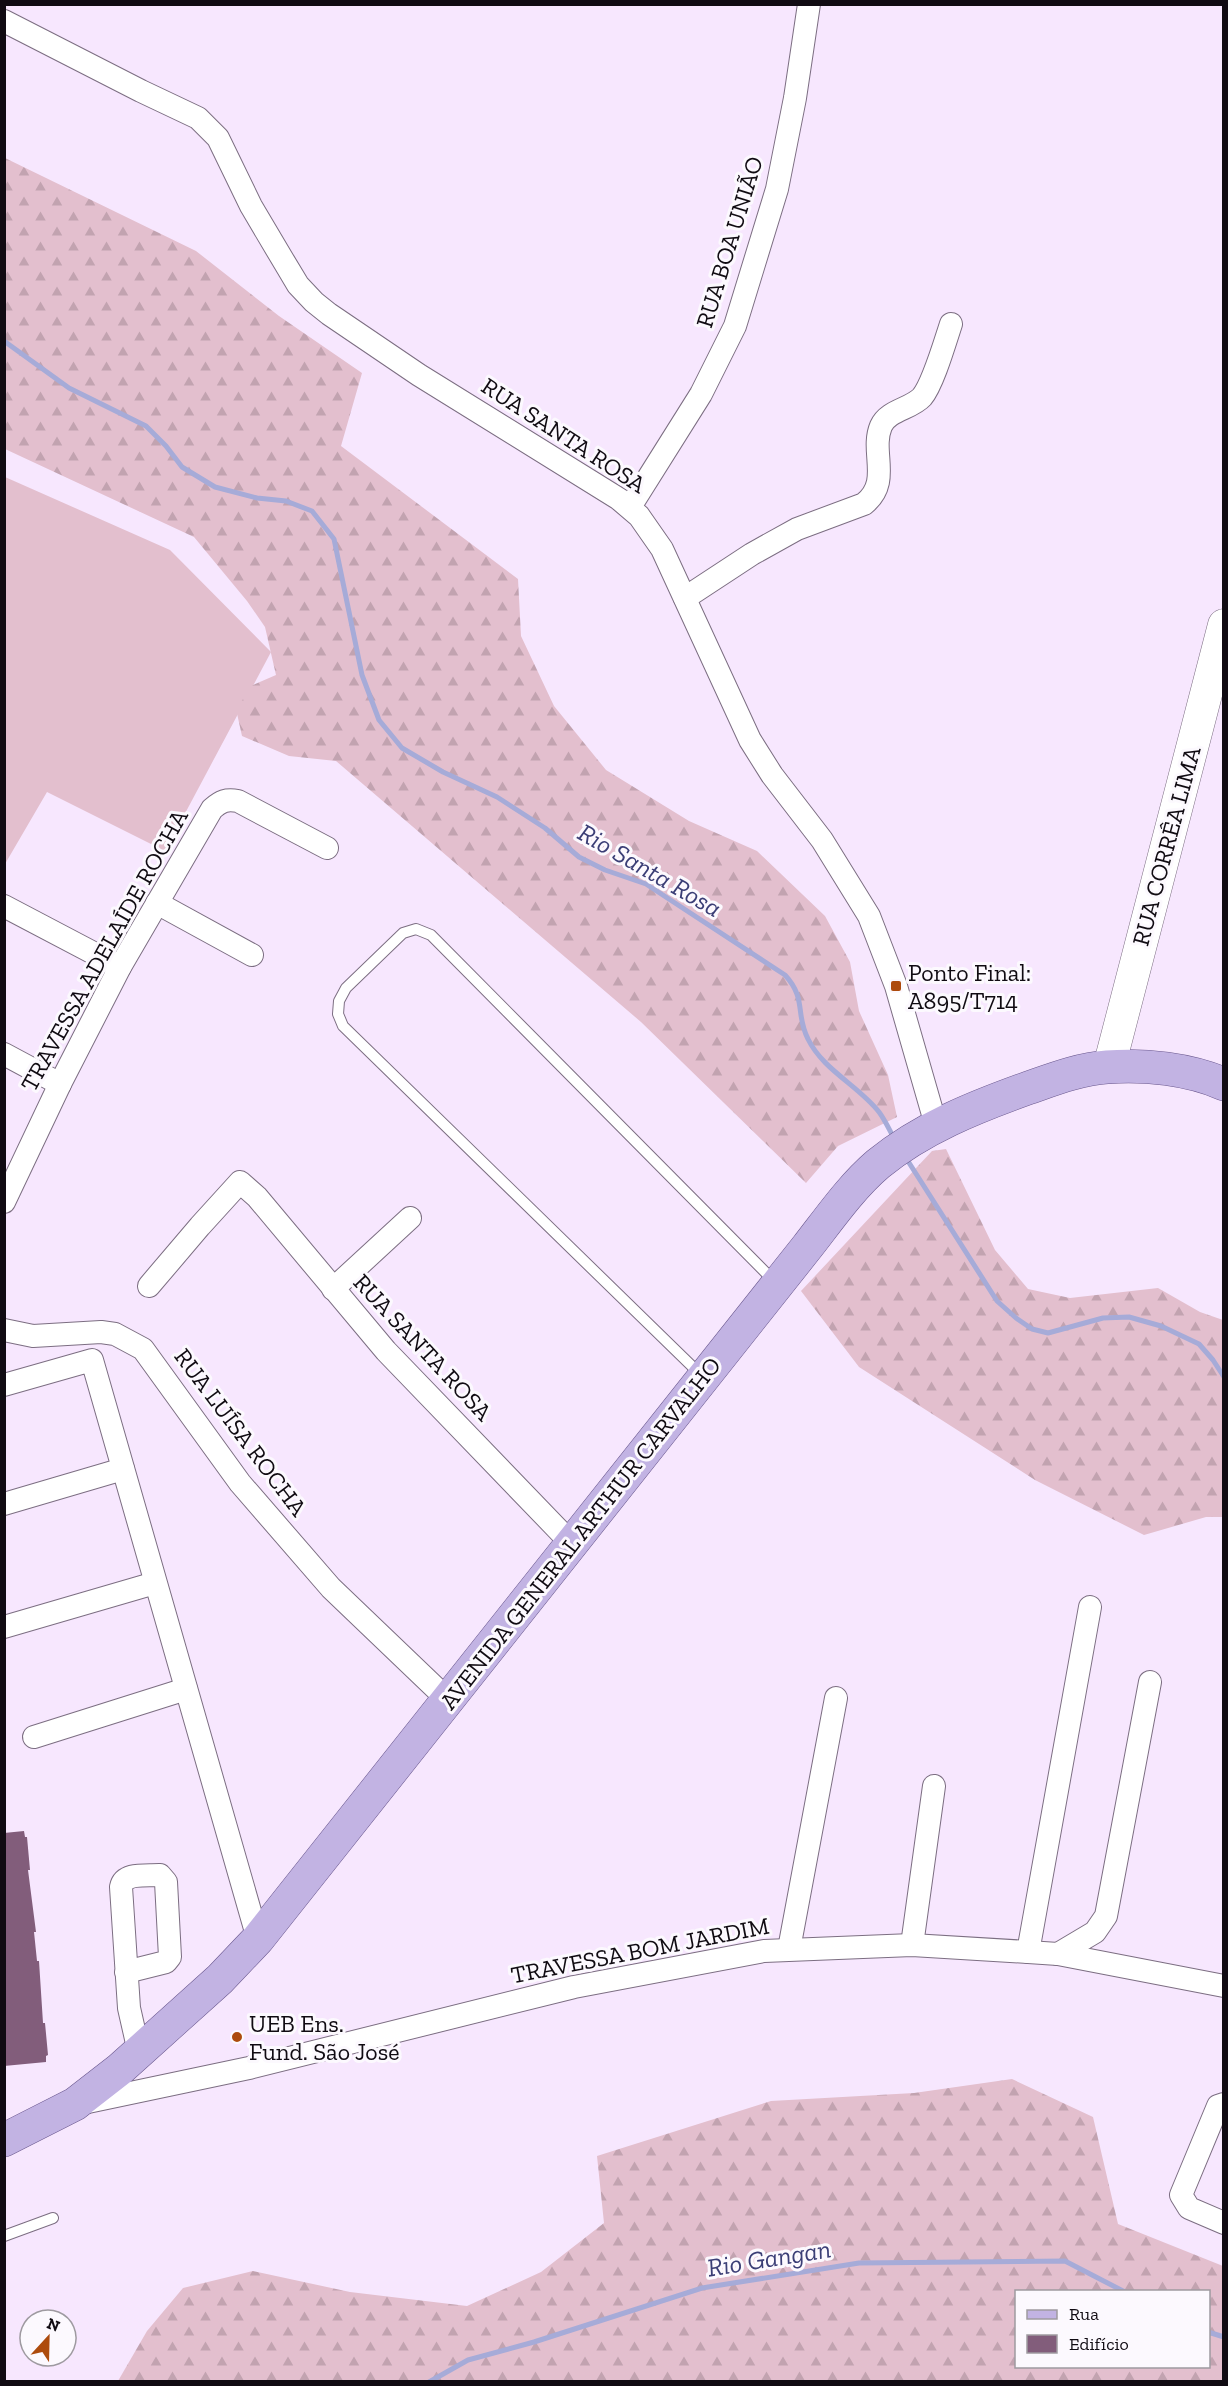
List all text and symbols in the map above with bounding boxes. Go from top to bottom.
street label: RUA BOA UNIÃO [689,153,769,331]
street label: RUA SANTA ROSA [476,371,652,499]
street label: RUA CORRÊA LIMA [1125,743,1207,949]
street label: TRAVESSA ADELAÍDE ROCHA [14,804,194,1096]
water label: Rio Santa Rosa [573,816,727,924]
place label: Ponto Final: A895/T714 [908,958,1031,1015]
marker: Ponto Final: A895/T714 [889,979,903,993]
street label: RUA SANTA ROSA [348,1268,499,1427]
street label: RUA LUÍSA ROCHA [169,1342,314,1522]
street label: AVENIDA GENERAL ARTHUR CARVALHO [433,1351,727,1715]
street label: TRAVESSA BOM JARDIM [508,1911,772,1989]
place label: UEB Ens. Fund. São José [249,2009,399,2066]
marker: UEB Ens. Fund. São José [230,2030,244,2044]
water label: Rio Gangan [705,2232,833,2284]
legend [1015,2290,1210,2368]
text: Rua [1069,2303,1099,2325]
north arrow [18,2308,78,2368]
text: N [44,2313,63,2336]
text: Edifício [1069,2333,1129,2355]

